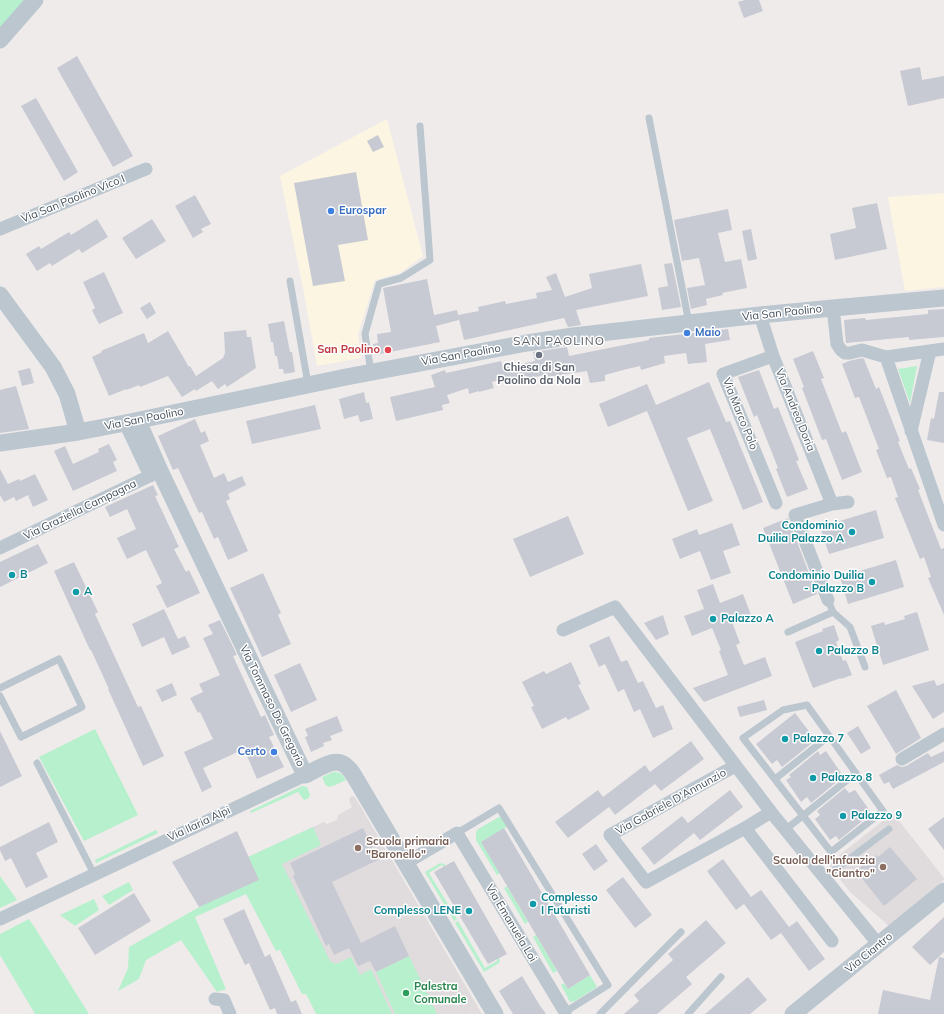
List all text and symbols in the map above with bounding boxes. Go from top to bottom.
street label: Via San Paolino Vico I [19,172,127,226]
place label: Eurospar [339,204,386,218]
marker: Eurospar [326,206,336,216]
street label: Via San Paolino [741,302,823,324]
place label: Maio [695,326,721,340]
marker: Maio [682,328,692,338]
district label: SAN PAOLINO [513,334,605,348]
street label: Via San Paolino [420,342,502,368]
place label: San Paolino [317,343,380,357]
marker: San Paolino [383,345,393,355]
marker: Chiesa di San Paolino da Nola [534,350,544,360]
place label: Chiesa di San Paolino da Nola [497,361,581,387]
street label: Via Andrea Doria [772,367,818,453]
street label: Via Marco Polo [720,376,760,452]
street label: Via San Paolino [103,405,185,433]
street label: Via Graziella Campagna [21,477,139,543]
place label: Condominio Duilia Palazzo A [758,519,844,545]
marker: Condominio Duilia Palazzo A [847,527,857,537]
place label: B [20,568,28,582]
place label: Condominio Duilia - Palazzo B [768,569,864,595]
marker: B [7,570,17,580]
marker: Condominio Duilia - Palazzo B [867,577,877,587]
place label: A [84,585,92,599]
marker: A [71,587,81,597]
place label: Palazzo A [721,612,774,626]
marker: Palazzo A [708,614,718,624]
street label: Via Tommaso De Gregorio [237,643,307,769]
place label: Palazzo B [827,644,879,658]
marker: Palazzo B [814,646,824,656]
place label: Palazzo 7 [793,732,844,746]
marker: Palazzo 7 [780,734,790,744]
place label: Certo [238,745,266,759]
marker: Certo [269,747,279,757]
street label: Via Gabriele D'Annunzio [614,766,728,838]
place label: Palazzo 8 [821,771,872,785]
marker: Palazzo 8 [808,773,818,783]
street label: Via Ilaria Alpi [165,804,233,844]
place label: Palazzo 9 [851,809,902,823]
marker: Palazzo 9 [838,811,848,821]
place label: Scuola primaria "Baronello" [366,835,449,861]
marker: Scuola primaria "Baronello" [353,843,363,853]
place label: Scuola dell'infanzia "Ciantro" [773,854,875,880]
marker: Scuola dell'infanzia "Ciantro" [878,862,888,872]
street label: Via Emanuela Loi [483,882,539,964]
place label: Complesso I Futuristi [541,891,598,917]
marker: Complesso I Futuristi [528,899,538,909]
place label: Complesso LENE [374,904,461,918]
marker: Complesso LENE [464,906,474,916]
street label: Via Ciantro [843,930,895,976]
place label: Palestra Comunale [414,980,466,1006]
marker: Palestra Comunale [401,988,411,998]

